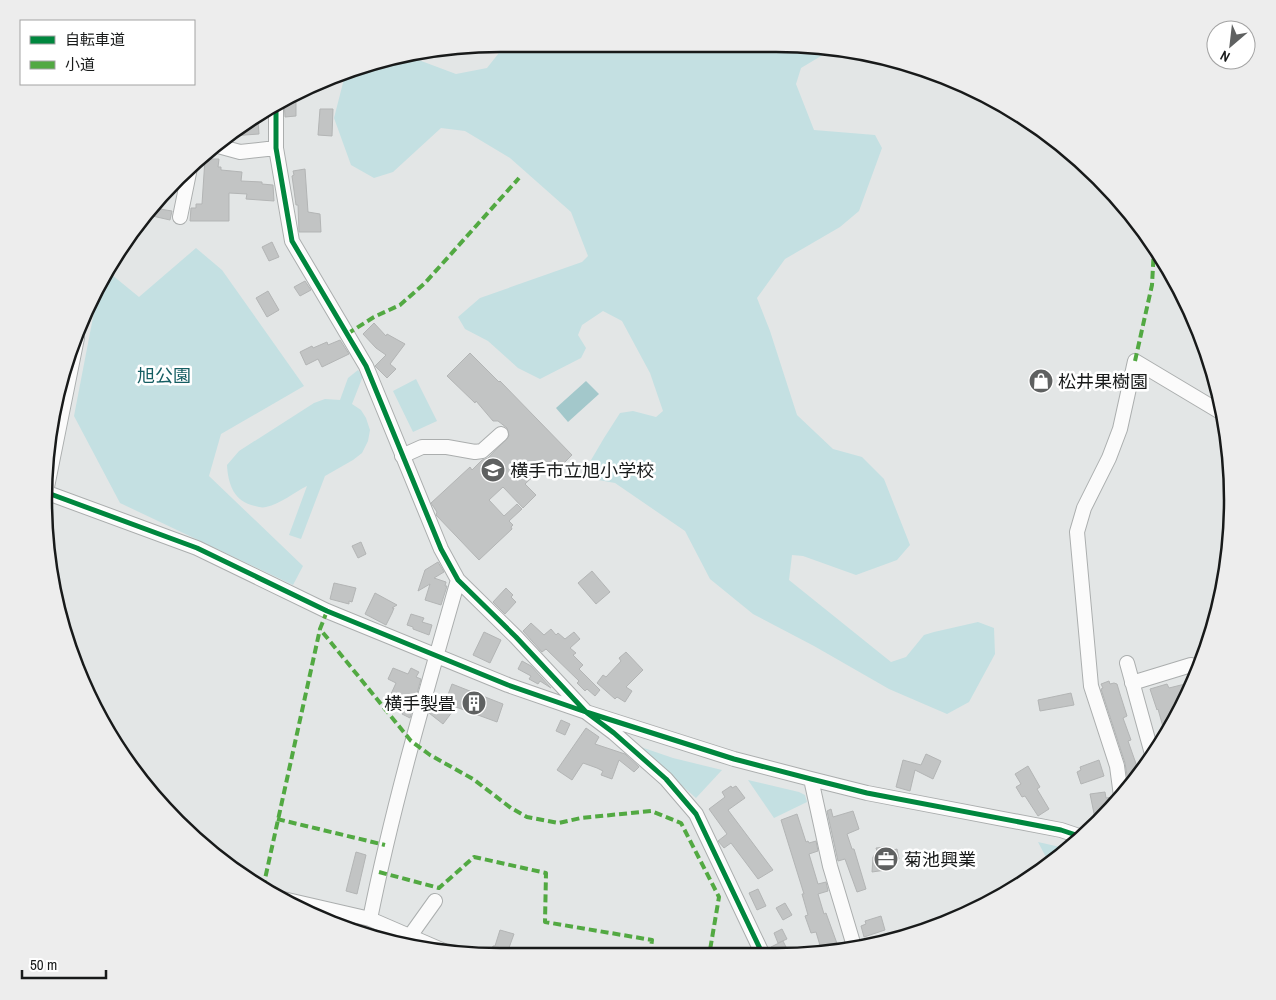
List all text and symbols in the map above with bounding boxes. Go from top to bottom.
legend [20,20,195,85]
north arrow [1206,20,1256,70]
text: 自転車道 [65,29,125,50]
text: N [1217,47,1233,66]
text: 小道 [65,54,95,75]
park label: 旭公園 [137,363,191,388]
shop icon: 松井果樹園 [1028,368,1054,394]
place label: 松井果樹園 [1058,369,1148,394]
school or university icon: 横手市立旭小学校 [480,457,506,483]
place label: 横手市立旭小学校 [510,458,654,483]
building icon: 横手製畳 [461,690,487,716]
place label: 横手製畳 [384,691,456,716]
office icon: 菊池興業 [873,846,899,872]
place label: 菊池興業 [904,847,976,872]
scale bar [22,948,106,980]
text: 50 m [30,954,57,975]

